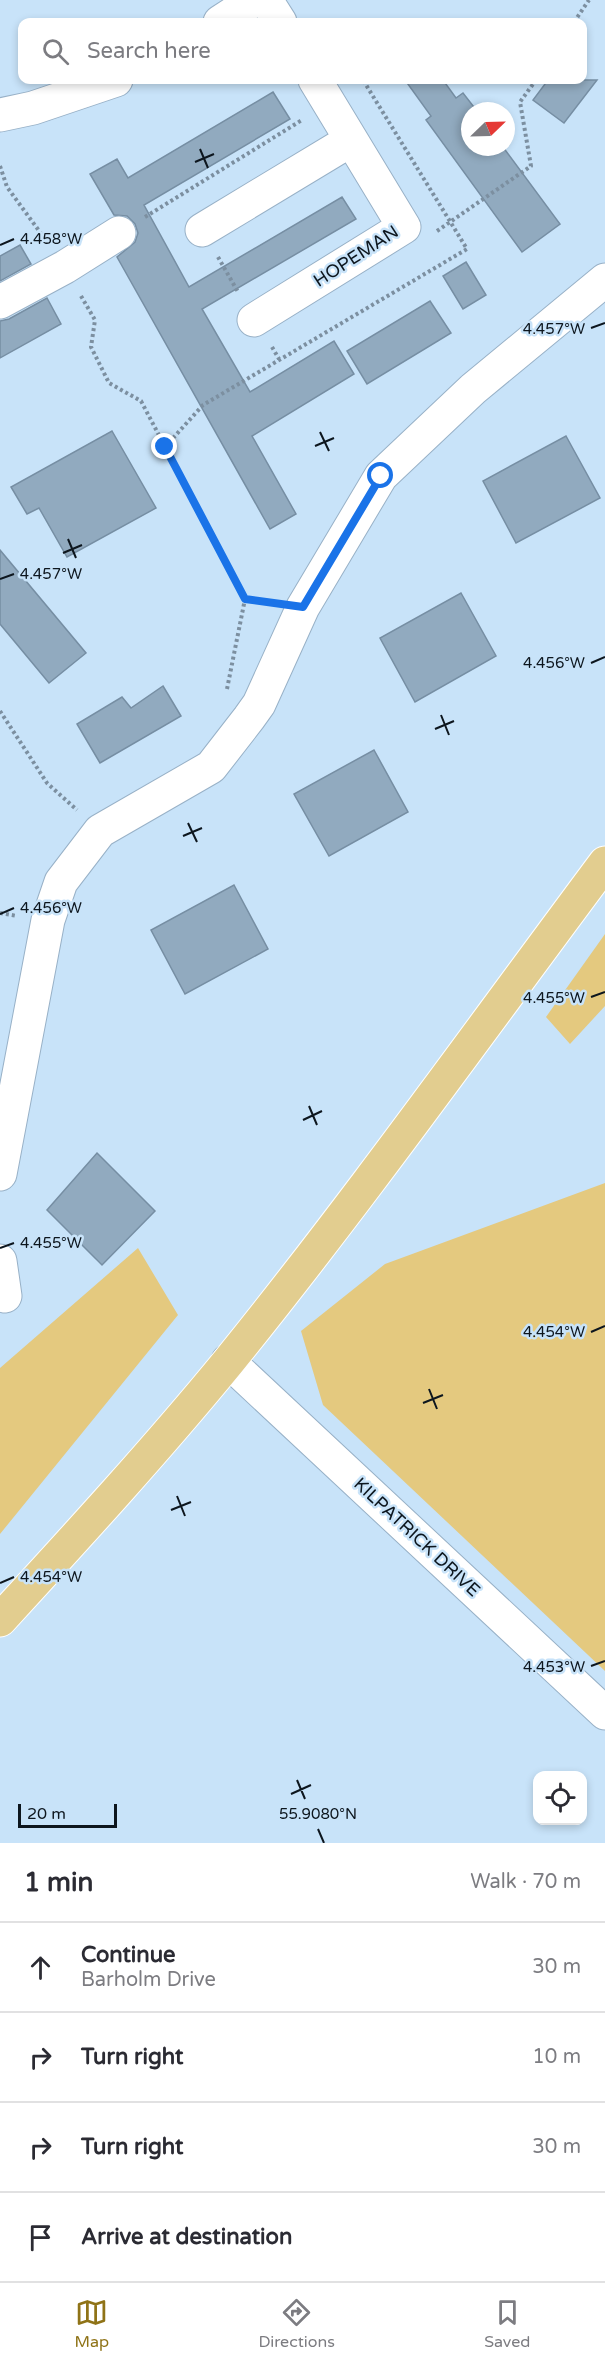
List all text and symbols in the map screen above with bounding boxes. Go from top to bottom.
search box [18,18,587,84]
icon: search [39,35,72,68]
text: Search here [87,38,211,64]
north arrow [461,102,515,156]
street label: HOPEMAN [309,220,403,292]
text: 4.458°W [20,230,82,248]
text: 4.457°W [523,320,585,338]
route end [151,433,177,459]
route start [367,462,393,488]
text: 4.457°W [20,565,82,583]
text: 4.456°W [523,654,585,672]
text: 4.456°W [20,899,82,917]
text: 4.455°W [523,989,585,1007]
text: 4.455°W [20,1234,82,1252]
text: 4.454°W [523,1323,585,1341]
street label: KILPATRICK DRIVE [349,1473,485,1601]
text: 4.454°W [20,1568,82,1586]
text: 4.453°W [523,1658,585,1676]
map controls [533,1771,587,1825]
button: locate [533,1771,587,1825]
scale bar [18,1801,117,1828]
text: 20 m [27,1804,66,1824]
text: 55.9080°N [279,1805,357,1823]
text: 1 min [24,1867,93,1898]
text: Walk · 70 m [470,1870,581,1894]
text: Continue [81,1942,176,1968]
icon: ahead [24,1951,57,1984]
text: 30 m [532,1955,581,1979]
text: Barholm Drive [81,1968,216,1992]
icon: right [24,2041,57,2074]
text: Turn right [81,2044,183,2070]
text: 10 m [532,2045,581,2069]
icon: right [24,2131,57,2164]
text: Turn right [81,2134,183,2160]
text: 30 m [532,2135,581,2159]
icon: arrive [24,2221,57,2254]
text: Arrive at destination [81,2224,292,2250]
tab: Map [75,2296,109,2352]
tab: Directions [258,2296,335,2352]
tab: Saved [484,2296,530,2352]

